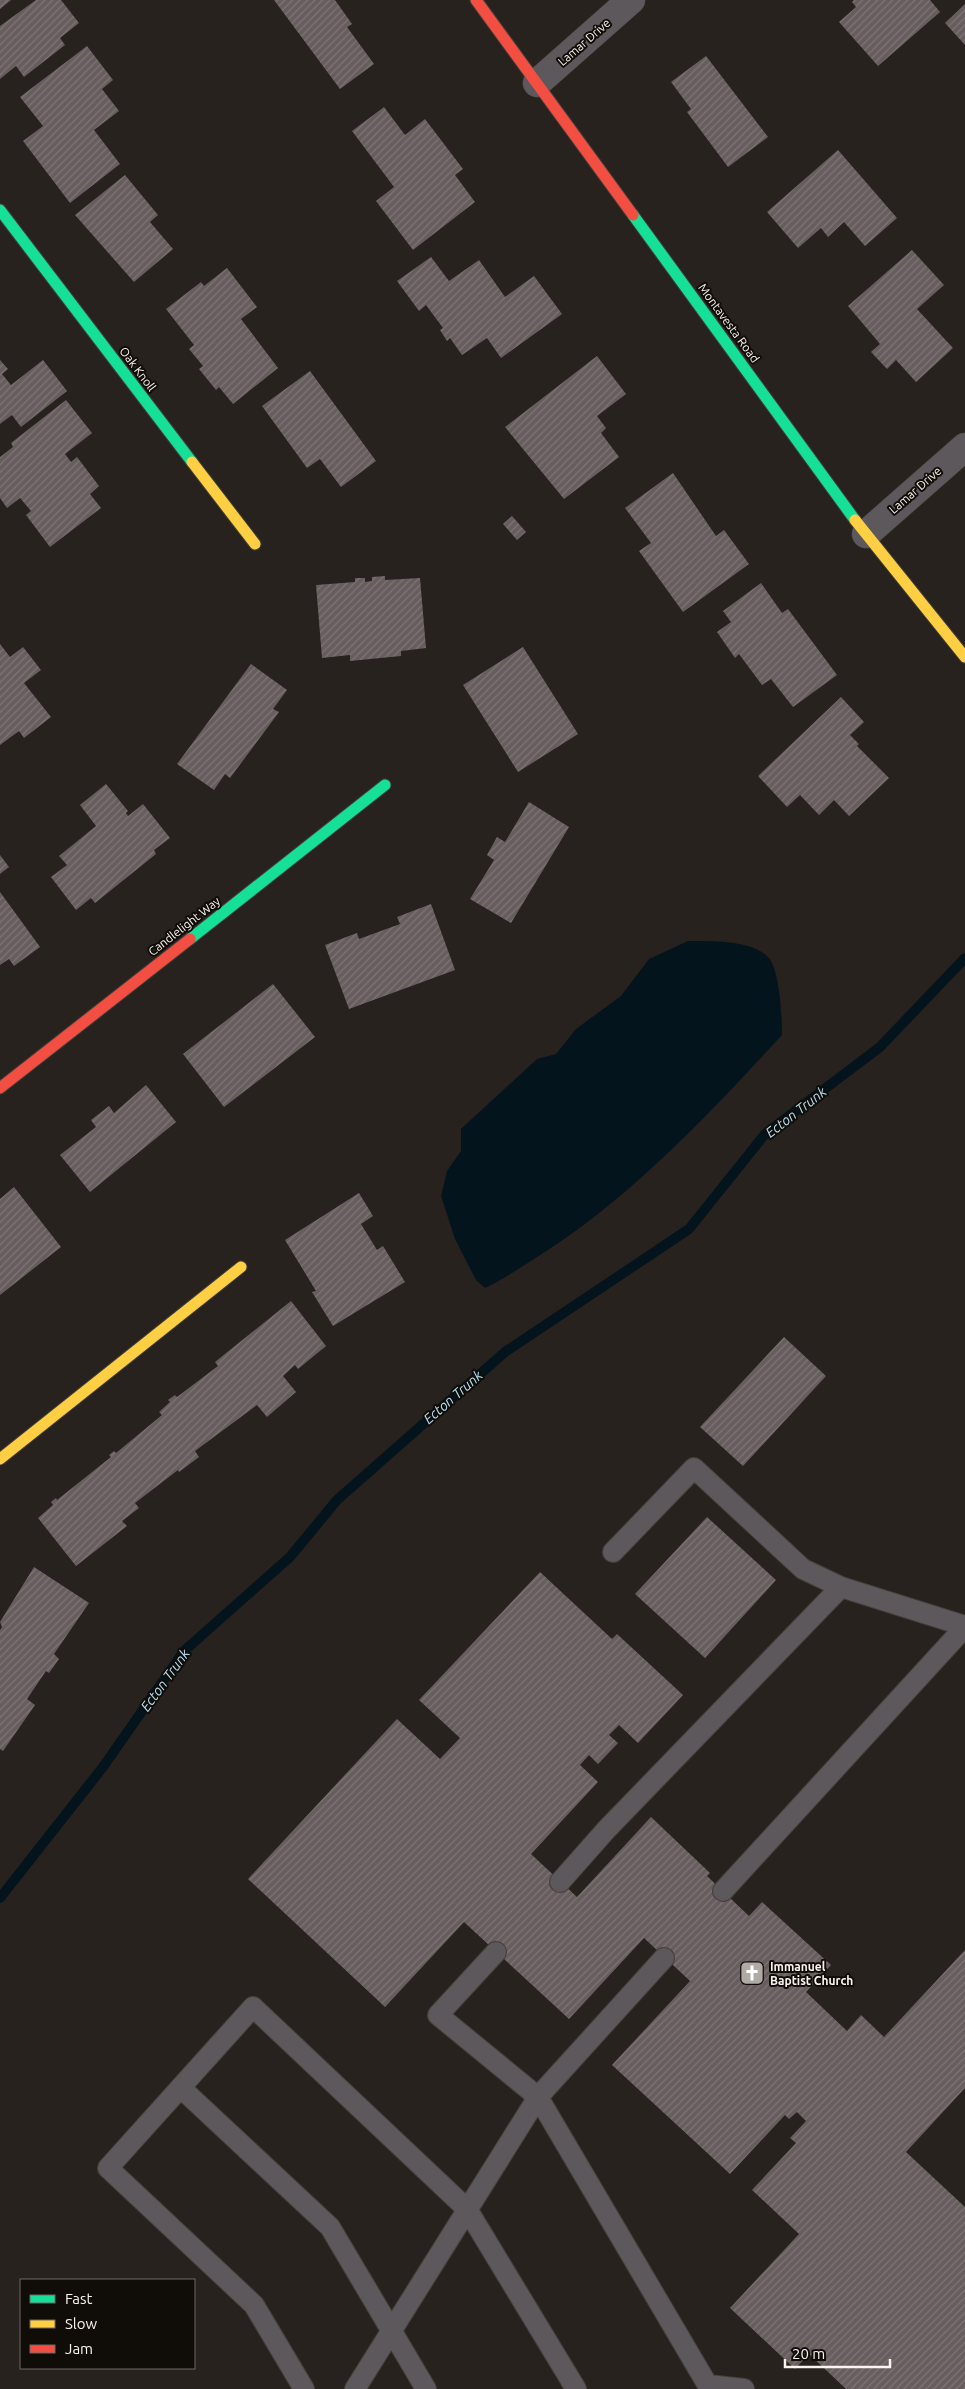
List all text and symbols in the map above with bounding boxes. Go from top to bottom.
street label: Lamar Drive [555,16,613,68]
street label: Montavesta Road [696,281,762,365]
street label: Oak Knoll [117,344,159,394]
street label: Lamar Drive [886,464,944,516]
street label: Candlelight Way [146,894,223,958]
water label: Ecton Trunk [762,1083,830,1141]
water label: Ecton Trunk [420,1367,486,1427]
water label: Ecton Trunk [137,1645,193,1714]
church icon: Immanuel Baptist Church [739,1960,765,1986]
place label: Immanuel Baptist Church [770,1960,853,1987]
legend [20,2279,195,2369]
text: Fast [65,2290,93,2307]
text: Slow [65,2315,98,2332]
scale bar [785,2336,890,2368]
text: Jam [65,2340,93,2357]
text: 20 m [792,2345,825,2362]

